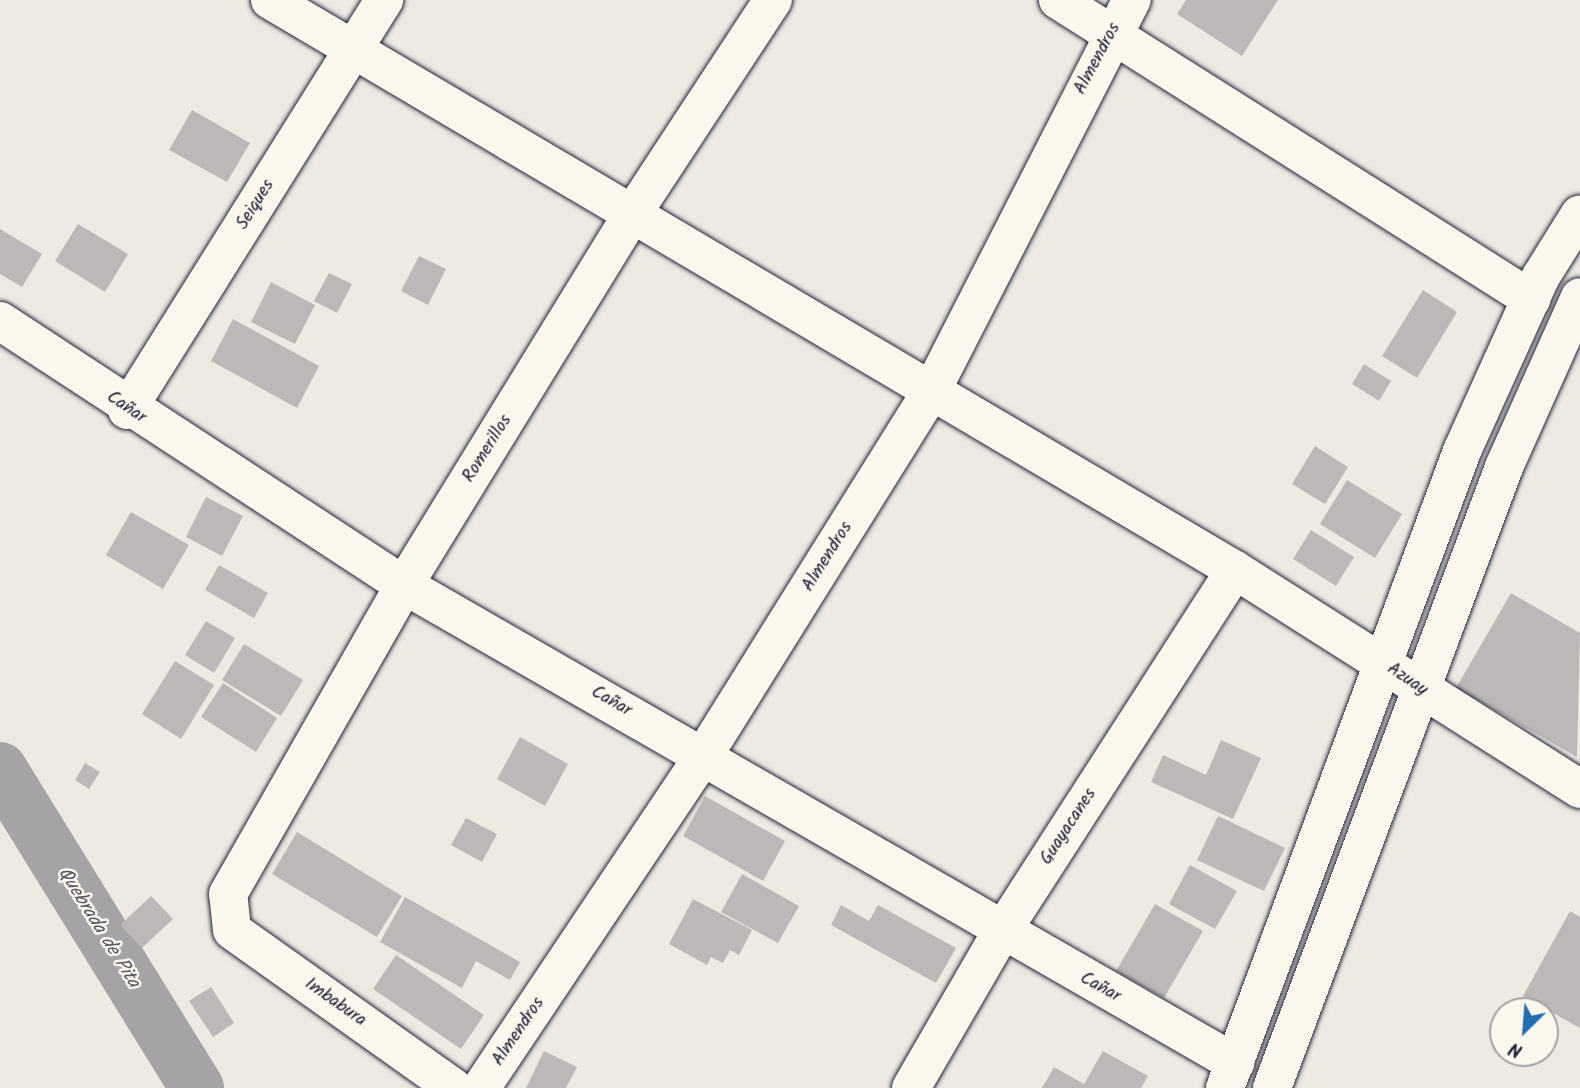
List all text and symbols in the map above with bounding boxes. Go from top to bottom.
street label: Almendros [1070,19,1126,99]
street label: Seiques [232,176,280,234]
street label: Cañar [102,387,150,429]
street label: Romerillos [459,411,517,487]
street label: Almendros [798,518,858,596]
street label: Azuay [1383,659,1431,701]
street label: Cañar [587,682,635,722]
street label: Guayacanes [1036,785,1102,869]
water label: Quebrada de Pita [52,864,144,992]
street label: Cañar [1076,968,1124,1008]
street label: Imbabura [300,974,370,1032]
street label: Almendros [488,994,550,1070]
north arrow [1489,997,1559,1067]
text: N [1504,1033,1528,1065]

